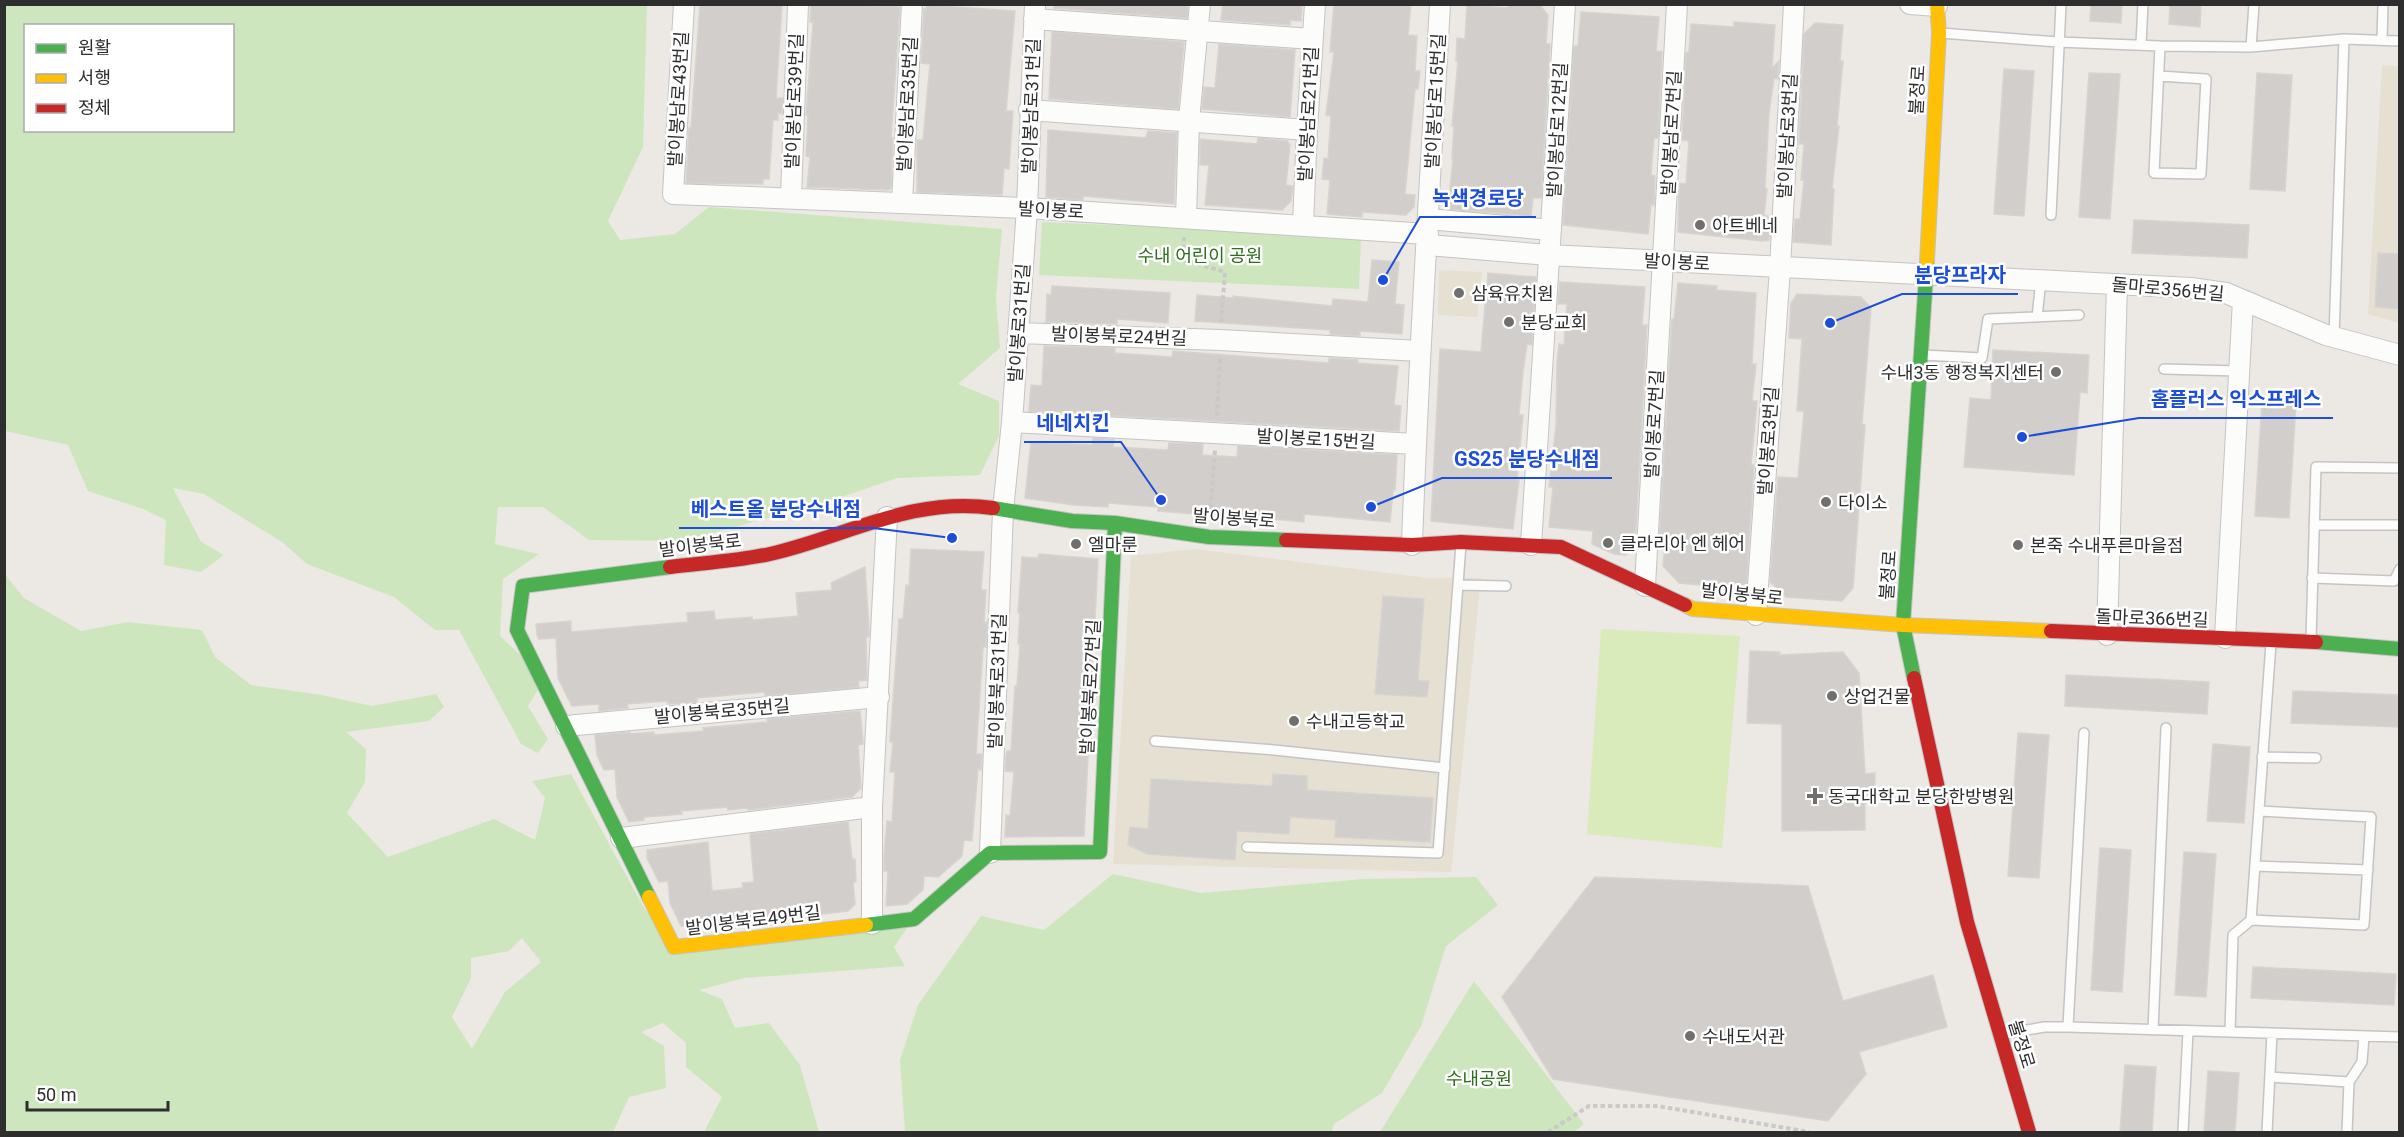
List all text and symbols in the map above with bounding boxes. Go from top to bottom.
legend [24,24,234,132]
street label: 발이봉남로43번길 [664,30,692,168]
street label: 발이봉남로15번길 [1421,32,1449,170]
street label: 발이봉남로39번길 [781,33,807,169]
street label: 발이봉남로35번길 [893,35,921,173]
text: 원활 [78,37,111,58]
street label: 발이봉남로31번길 [1018,38,1044,174]
street label: 발이봉남로21번길 [1294,45,1322,183]
street label: 발이봉남로12번길 [1543,61,1571,199]
street label: 불정로 [1905,65,1929,115]
text: 서행 [78,67,111,88]
street label: 발이봉남로7번길 [1657,70,1685,196]
street label: 발이봉남로3번길 [1773,73,1801,199]
text: 정체 [78,97,111,118]
callout: 녹색경로당 [1420,179,1536,217]
text: 녹색경로당 [1432,186,1524,210]
street label: 발이봉로 [1017,198,1085,222]
place label: 아트베네 [1712,215,1778,236]
marker: 아트베네 [1693,218,1707,232]
park label: 수내 어린이 공원 [1138,245,1262,266]
street label: 발이봉로 [1643,250,1711,274]
callout: 분당프라자 [1902,256,2018,294]
street label: 발이봉로31번길 [1004,263,1034,383]
text: 분당프라자 [1914,263,2007,287]
street label: 돌마로356번길 [2111,274,2225,304]
place label: 삼육유치원 [1471,283,1554,304]
marker: 삼육유치원 [1452,286,1466,300]
place label: 분당교회 [1521,312,1587,333]
marker: 분당교회 [1502,315,1516,329]
street label: 발이봉북로24번길 [1051,323,1187,349]
place label: 수내3동 행정복지센터 [1880,362,2044,383]
marker: 수내3동 행정복지센터 [2049,365,2063,379]
street label: 발이봉로7번길 [1641,369,1667,479]
callout: 홈플러스 익스프레스 [2139,380,2333,418]
street label: 발이봉로3번길 [1754,386,1782,496]
text: 홈플러스 익스프레스 [2151,387,2321,411]
callout: 네네치킨 [1024,404,1121,442]
text: 네네치킨 [1036,411,1110,435]
street label: 발이봉로15번길 [1256,425,1376,453]
callout: GS25 분당수내점 [1442,440,1612,478]
text: GS25 분당수내점 [1454,447,1600,471]
callout: 베스트올 분당수내점 [679,490,873,528]
place label: 다이소 [1838,492,1888,513]
marker: 다이소 [1819,495,1833,509]
text: 베스트올 분당수내점 [691,497,861,521]
street label: 발이봉북로 [1192,505,1276,531]
street label: 발이봉북로 [658,530,742,560]
place label: 클라리아 엔 헤어 [1620,533,1745,554]
place label: 엘마룬 [1088,534,1138,555]
place label: 본죽 수내푸른마을점 [2030,535,2184,556]
marker: 클라리아 엔 헤어 [1601,536,1615,550]
marker: 엘마룬 [1069,537,1083,551]
marker: 본죽 수내푸른마을점 [2011,538,2025,552]
street label: 불정로 [1876,549,1900,601]
street label: 발이봉북로 [1700,579,1784,609]
street label: 돌마로366번길 [2095,606,2209,630]
street label: 발이봉북로31번길 [984,613,1010,749]
street label: 발이봉북로27번길 [1076,618,1104,756]
place label: 상업건물 [1844,686,1910,707]
marker: 상업건물 [1825,689,1839,703]
street label: 발이봉북로35번길 [653,695,791,727]
place label: 수내고등학교 [1306,711,1405,732]
marker: 수내고등학교 [1287,714,1301,728]
place label: 동국대학교 분당한방병원 [1828,786,2015,807]
marker: 동국대학교 분당한방병원 [1806,787,1824,805]
street label: 발이봉북로49번길 [684,901,822,939]
street label: 불정로 [2005,1017,2039,1071]
place label: 수내도서관 [1702,1026,1785,1047]
marker: 수내도서관 [1683,1029,1697,1043]
park label: 수내공원 [1446,1068,1512,1089]
scale bar [27,1074,168,1112]
text: 50 m [36,1084,76,1105]

